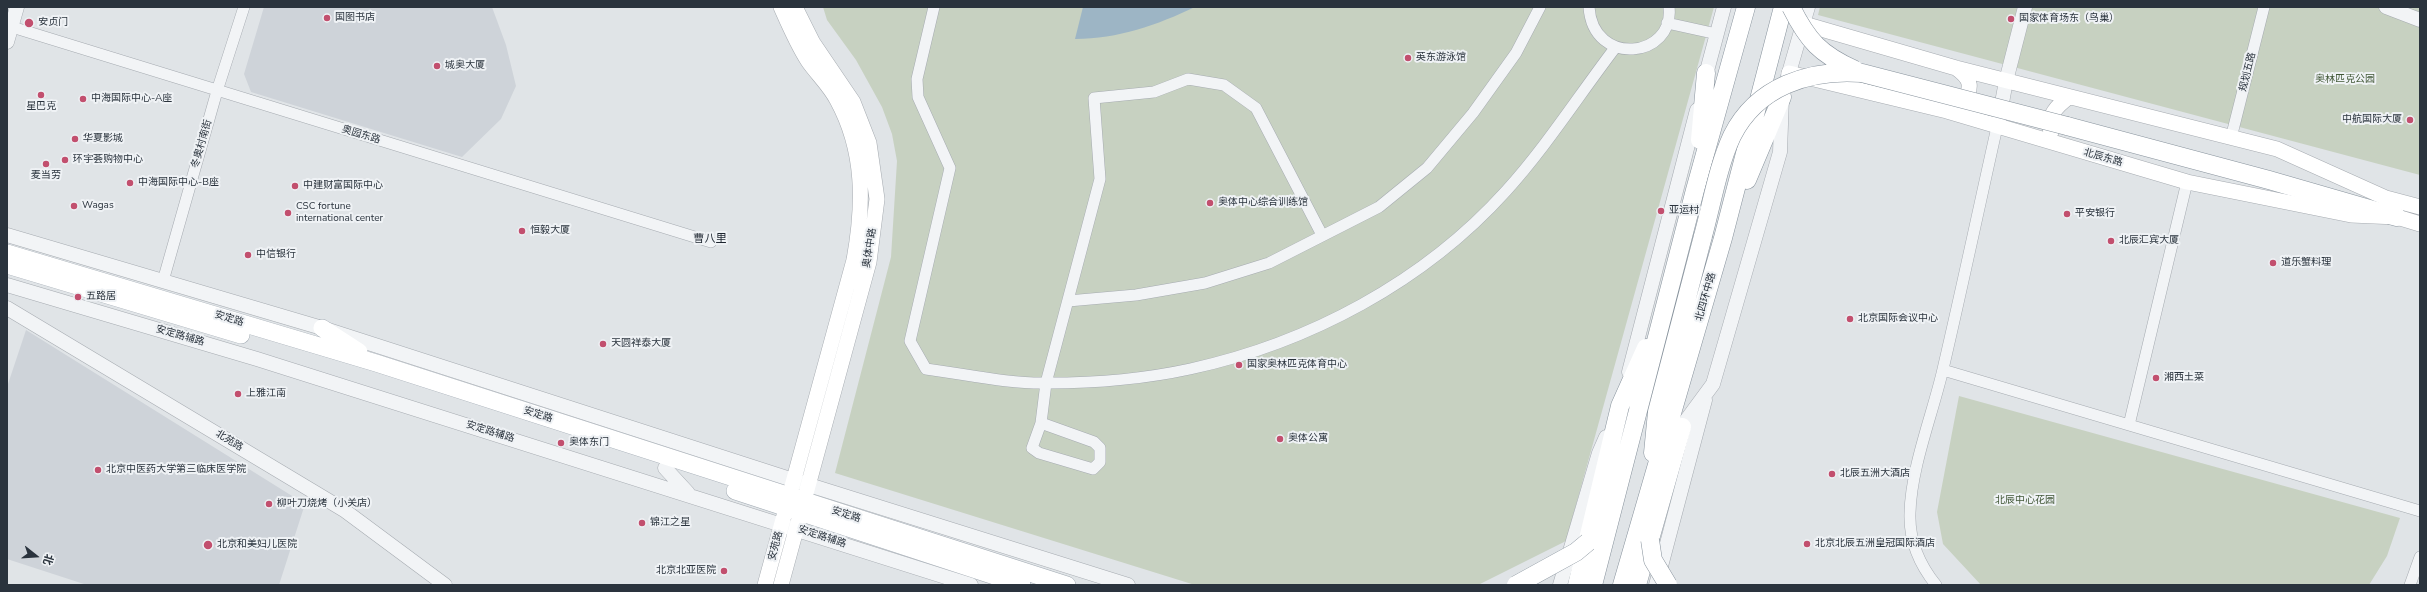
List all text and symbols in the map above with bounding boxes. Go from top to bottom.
place label: 国图书店 [335,12,375,24]
marker: 国图书店 [322,13,332,23]
place label: 国家体育场东（鸟巢） [2019,13,2119,25]
marker: 国家体育场东（鸟巢） [2006,14,2016,24]
marker: 安贞门 [23,17,35,29]
place label: 安贞门 [38,17,68,29]
street label: 规划五路 [2237,51,2259,93]
place label: 英东游泳馆 [1416,52,1466,64]
marker: 英东游泳馆 [1403,53,1413,63]
place label: 城奥大厦 [445,60,485,72]
marker: 城奥大厦 [432,61,442,71]
park label: 奥林匹克公园 [2315,74,2375,86]
marker: 星巴克 [36,90,46,100]
place label: 中海国际中心-A座 [91,93,172,105]
marker: 中海国际中心-A座 [78,94,88,104]
place label: 星巴克 [26,101,56,113]
place label: 中航国际大厦 [2342,114,2402,126]
marker: 中航国际大厦 [2405,115,2415,125]
street label: 冬奥村南街 [189,118,215,170]
street label: 奥园东路 [340,123,382,147]
place label: 华夏影城 [83,133,123,145]
marker: 华夏影城 [70,134,80,144]
street label: 北辰东路 [2082,147,2124,169]
place label: 环宇荟购物中心 [73,154,143,166]
marker: 环宇荟购物中心 [60,155,70,165]
marker: 麦当劳 [41,159,51,169]
place label: 麦当劳 [31,170,61,182]
place label: 中海国际中心-B座 [138,177,219,189]
marker: 中海国际中心-B座 [125,178,135,188]
place label: 中建财富国际中心 [303,180,383,192]
marker: 中建财富国际中心 [290,181,300,191]
place label: 奥体中心综合训练馆 [1218,197,1308,209]
marker: 奥体中心综合训练馆 [1205,198,1215,208]
place label: Wagas [82,200,114,212]
marker: Wagas [69,201,79,211]
place label: CSC fortune international center [296,201,383,224]
place label: 亚运村 [1669,205,1699,217]
marker: 亚运村 [1656,206,1666,216]
marker: CSC fortune international center [283,208,293,218]
place label: 平安银行 [2075,208,2115,220]
marker: 平安银行 [2062,209,2072,219]
place label: 恒毅大厦 [530,225,570,237]
marker: 恒毅大厦 [517,226,527,236]
street label: 奥体中路 [861,227,879,269]
district label: 曹八里 [694,232,726,246]
place label: 北辰汇宾大厦 [2119,235,2179,247]
marker: 北辰汇宾大厦 [2106,236,2116,246]
place label: 中信银行 [256,249,296,261]
marker: 中信银行 [243,250,253,260]
place label: 道乐蟹料理 [2281,257,2331,269]
marker: 道乐蟹料理 [2268,258,2278,268]
street label: 北四环中路 [1693,271,1719,323]
place label: 五路居 [86,291,116,303]
marker: 五路居 [73,292,83,302]
street label: 安定路 [213,309,245,329]
place label: 北京国际会议中心 [1858,313,1938,325]
marker: 北京国际会议中心 [1845,314,1855,324]
street label: 安定路辅路 [154,323,206,349]
place label: 天圆祥泰大厦 [611,338,671,350]
marker: 天圆祥泰大厦 [598,339,608,349]
place label: 国家奥林匹克体育中心 [1247,359,1347,371]
marker: 国家奥林匹克体育中心 [1234,360,1244,370]
place label: 湘西土菜 [2164,372,2204,384]
marker: 湘西土菜 [2151,373,2161,383]
place label: 上雅江南 [246,388,286,400]
marker: 上雅江南 [233,389,243,399]
street label: 安定路 [522,405,554,425]
street label: 安定路辅路 [464,419,516,445]
street label: 北苑路 [213,428,245,454]
place label: 奥体公寓 [1288,433,1328,445]
marker: 奥体公寓 [1275,434,1285,444]
place label: 奥体东门 [569,437,609,449]
marker: 奥体东门 [556,438,566,448]
place label: 北京中医药大学第三临床医学院 [106,464,246,476]
marker: 北京中医药大学第三临床医学院 [93,465,103,475]
place label: 北辰五洲大酒店 [1840,468,1910,480]
marker: 北辰五洲大酒店 [1827,469,1837,479]
park label: 北辰中心花园 [1995,495,2055,507]
place label: 柳叶刀烧烤（小关店） [277,498,377,510]
marker: 柳叶刀烧烤（小关店） [264,499,274,509]
street label: 安定路 [830,505,862,525]
place label: 锦江之星 [650,517,690,529]
marker: 锦江之星 [637,518,647,528]
street label: 安定路辅路 [796,524,848,550]
street label: 安苑路 [766,530,786,562]
north arrow [16,536,56,576]
place label: 北京北辰五洲皇冠国际酒店 [1815,538,1935,550]
marker: 北京和美妇儿医院 [202,539,214,551]
place label: 北京和美妇儿医院 [217,539,297,551]
marker: 北京北辰五洲皇冠国际酒店 [1802,539,1812,549]
text: 北 [39,552,57,567]
place label: 北京北亚医院 [656,565,716,577]
marker: 北京北亚医院 [719,566,729,576]

